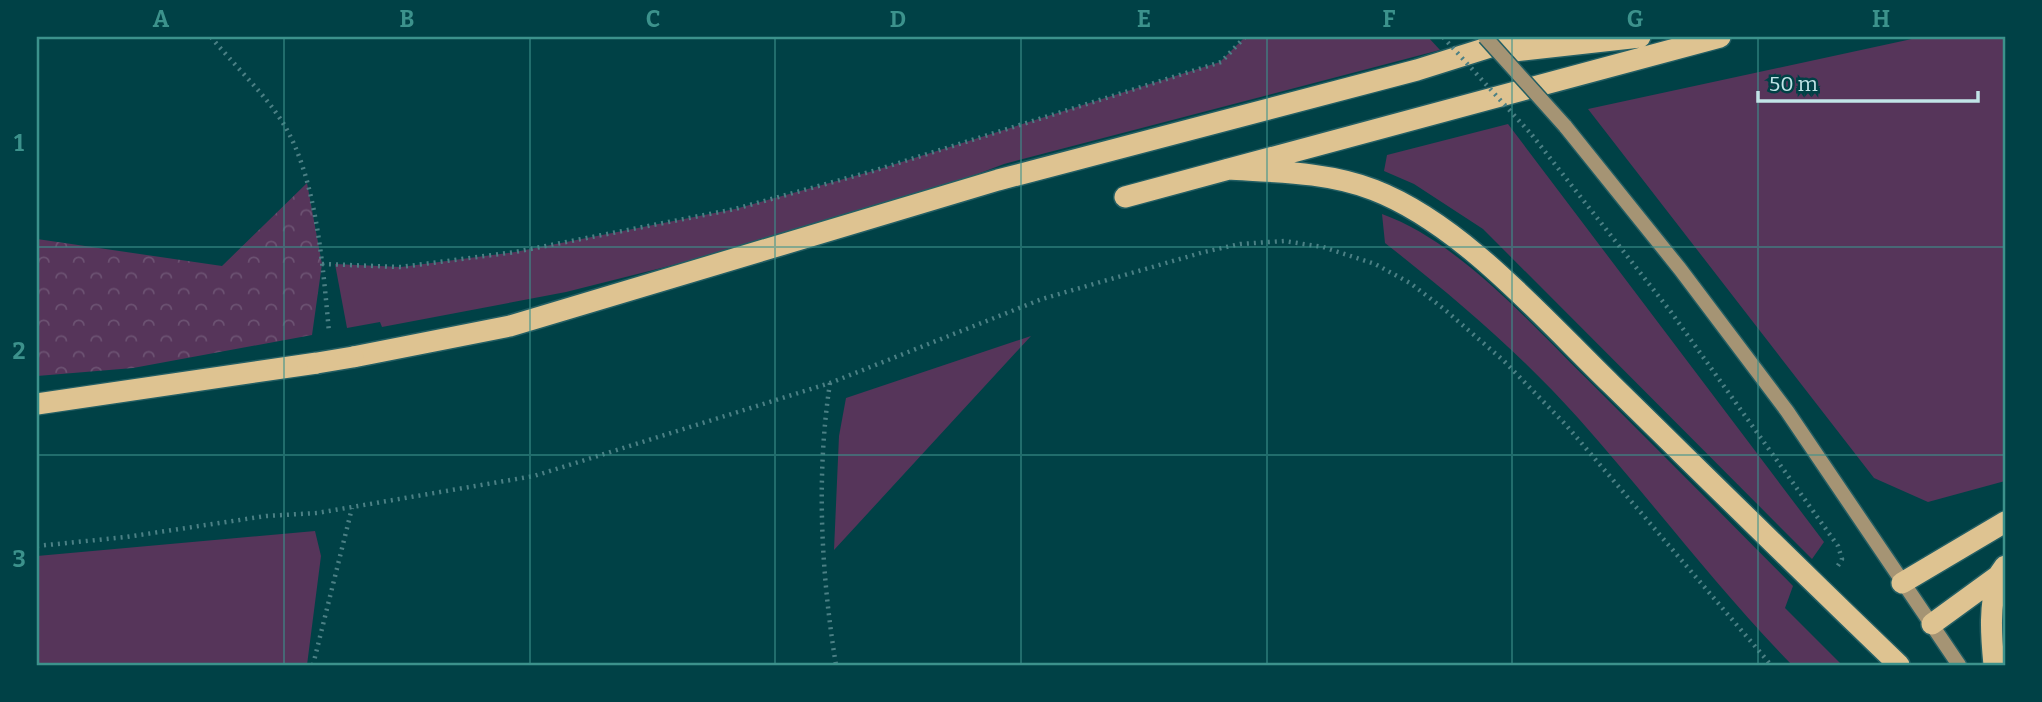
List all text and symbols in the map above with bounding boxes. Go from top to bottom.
text: A [153,5,170,33]
text: B [400,5,414,33]
text: C [646,5,660,33]
text: D [890,5,906,33]
text: E [1137,5,1151,33]
text: F [1383,5,1396,33]
text: G [1627,5,1644,33]
text: H [1872,5,1890,33]
scale bar [1758,60,1979,104]
text: 50 m [1769,71,1818,97]
text: 1 [14,129,24,157]
text: 2 [13,337,26,365]
text: 3 [12,545,26,573]

